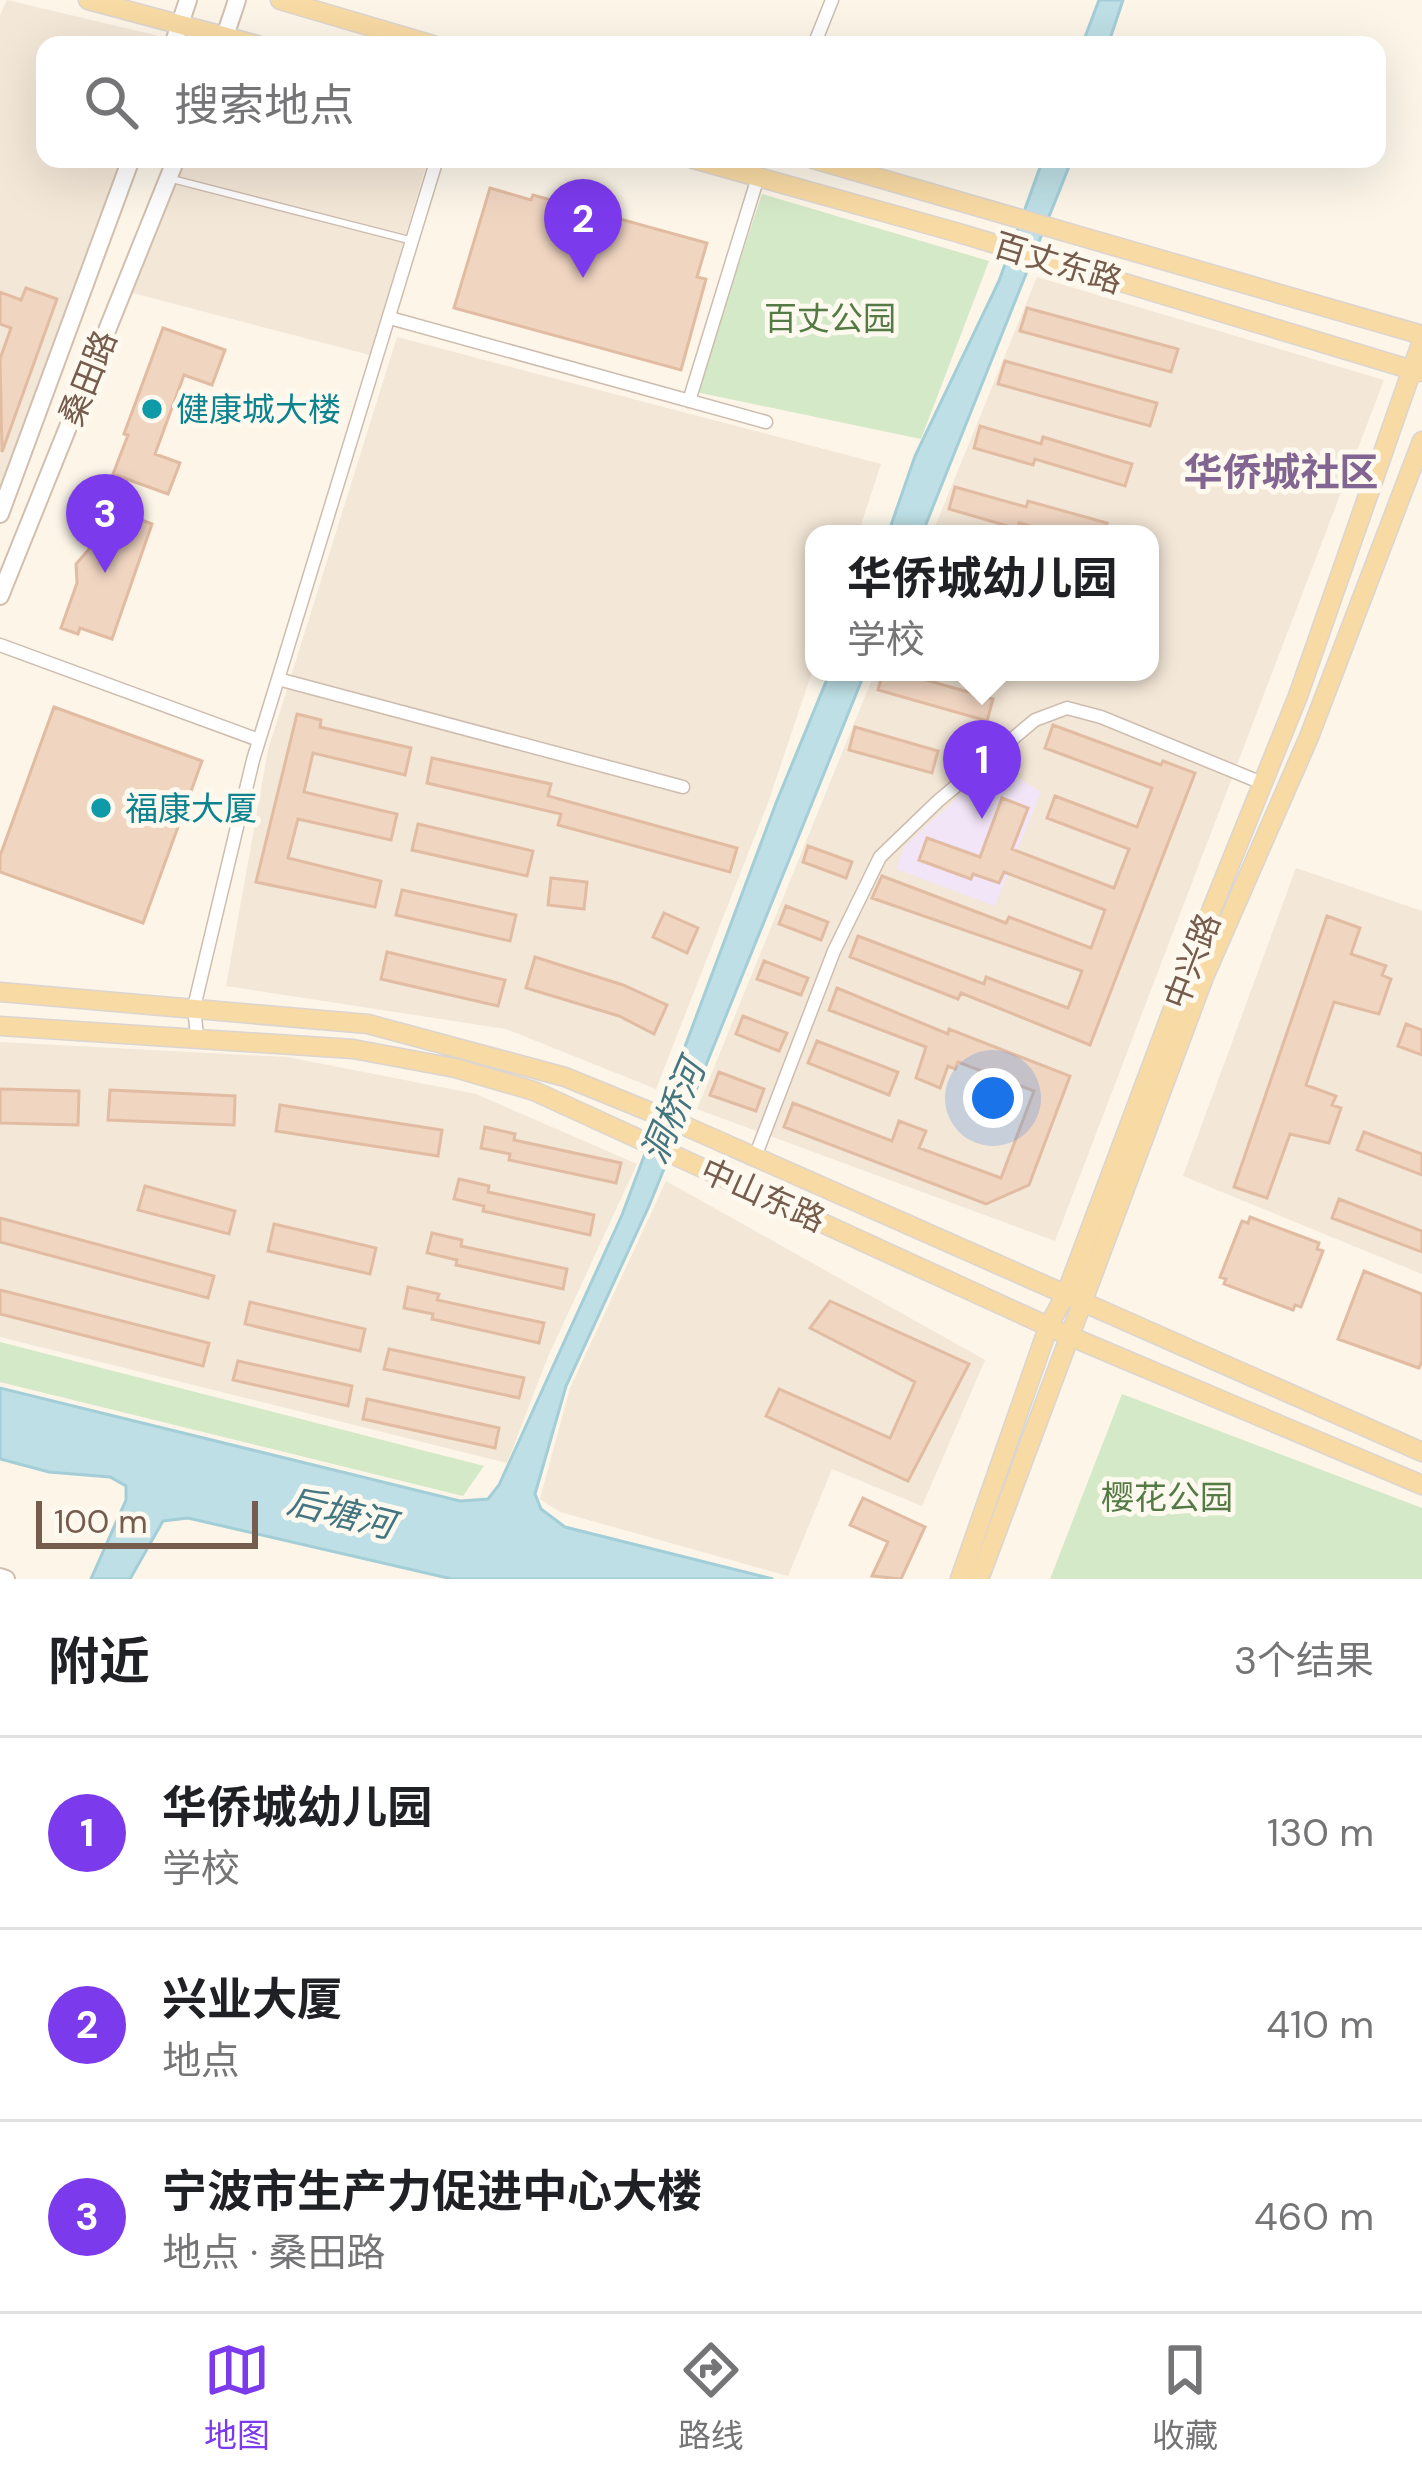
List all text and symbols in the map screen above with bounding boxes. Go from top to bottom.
search box [36,36,1386,168]
icon: search [78,69,144,135]
text: 搜索地点 [174,76,354,135]
pin: 2 [544,179,622,278]
street label: 百丈东路 [989,223,1127,303]
park label: 百丈公园 [764,297,896,340]
street label: 桑田路 [50,324,126,432]
place label: 健康城大楼 [176,388,341,431]
marker: 健康城大楼 [139,396,165,422]
district label: 华侨城社区 [1183,447,1379,498]
pin: 3 [66,474,144,573]
popup [805,525,1159,681]
text: 华侨城幼儿园 [847,549,1117,608]
text: 学校 [847,614,925,665]
pin: 1 [943,720,1021,819]
place label: 福康大厦 [125,787,257,830]
marker: 福康大厦 [88,795,114,821]
street label: 中兴路 [1154,907,1230,1015]
water label: 洞桥河 [630,1048,718,1171]
your location [963,1068,1023,1128]
street label: 中山东路 [694,1149,832,1241]
park label: 樱花公园 [1101,1476,1233,1519]
water label: 后塘河 [283,1477,405,1550]
scale bar [36,1495,258,1548]
text: 100 m [54,1500,148,1543]
text: 附近 [48,1628,150,1695]
text: 3个结果 [1234,1635,1374,1686]
text: 华侨城幼儿园 [162,1778,432,1837]
text: 1 [80,1807,94,1858]
text: 130 m [1267,1807,1374,1858]
text: 学校 [162,1843,240,1894]
text: 兴业大厦 [162,1970,342,2029]
text: 2 [76,1999,98,2050]
text: 410 m [1266,1999,1374,2050]
text: 地点 [162,2035,240,2086]
text: 宁波市生产力促进中心大楼 [162,2162,702,2221]
text: 3 [75,2191,99,2242]
text: 460 m [1254,2191,1374,2242]
text: 地点 · 桑田路 [162,2227,385,2278]
tab: 地图 [204,2337,270,2457]
tab: 路线 [678,2337,744,2457]
tab: 收藏 [1152,2337,1218,2457]

